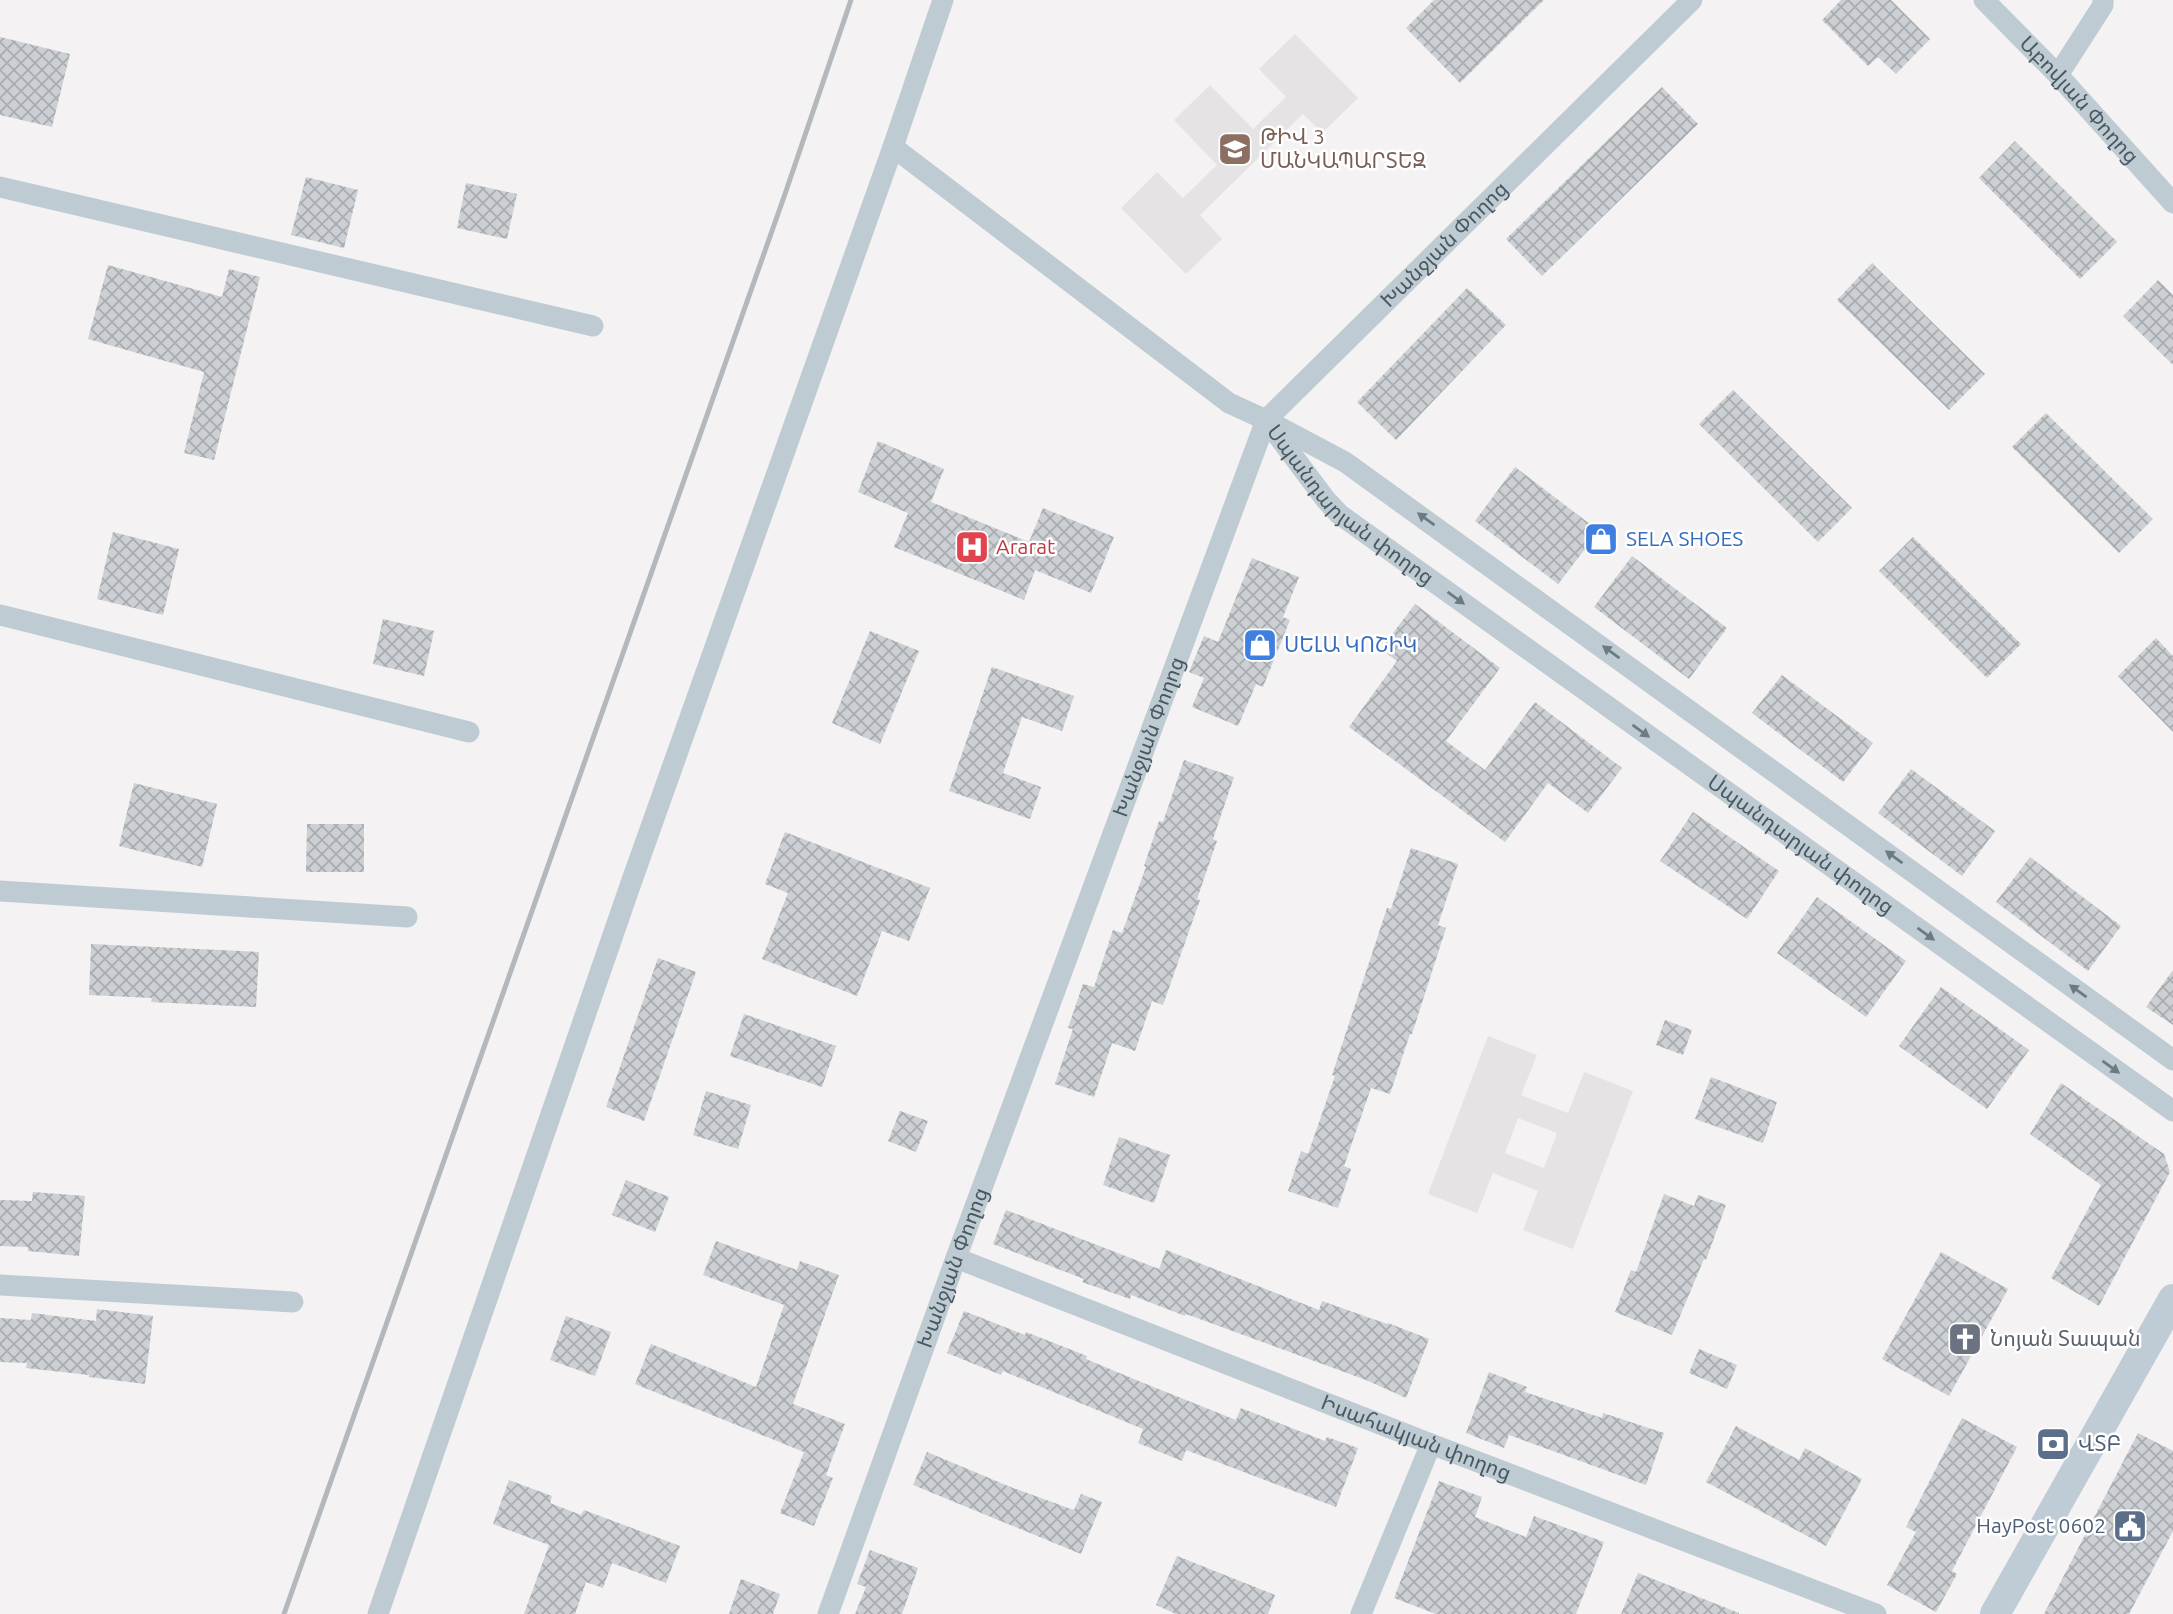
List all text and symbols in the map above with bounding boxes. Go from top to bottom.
street label: Աբովյան Փողոց [2015,31,2144,169]
place label: ԹԻՎ 3 ՄԱՆԿԱՊԱՐՏԵԶ [1260,124,1426,172]
school or university icon: ԹԻՎ 3 ՄԱՆԿԱՊԱՐՏԵԶ [1216,130,1254,168]
street label: Խանջյան Փողոց [1375,176,1513,311]
street label: Սպանդարյան փողոց [1263,420,1439,590]
one-way arrow [1417,512,1435,526]
shop icon: SELA SHOES [1582,520,1620,558]
place label: SELA SHOES [1626,526,1743,550]
hospital icon: Ararat [953,528,991,566]
place label: Ararat [996,534,1055,558]
one-way arrow [1447,591,1465,605]
shop icon: ՍԵԼԱ ԿՈՇԻԿ [1241,626,1279,664]
place label: ՍԵԼԱ ԿՈՇԻԿ [1284,632,1417,656]
one-way arrow [1602,645,1620,659]
street label: Խանջյան Փողոց [1107,653,1189,820]
one-way arrow [1632,723,1650,737]
street label: Սպանդարյան փողոց [1704,769,1899,919]
one-way arrow [1885,851,1903,865]
one-way arrow [1917,927,1935,941]
one-way arrow [2069,984,2087,998]
one-way arrow [2102,1060,2120,1074]
street label: Խանջյան Փողոց [912,1184,993,1351]
church icon: Նոյան Տապան [1946,1320,1984,1358]
place label: Նոյան Տապան [1990,1326,2141,1351]
street label: Իսահակյան փողոց [1318,1389,1515,1485]
bank icon: ՎՏԲ [2034,1425,2072,1463]
place label: ՎՏԲ [2078,1431,2121,1455]
public building icon: HayPost 0602 [2111,1507,2149,1545]
place label: HayPost 0602 [1976,1513,2106,1537]

